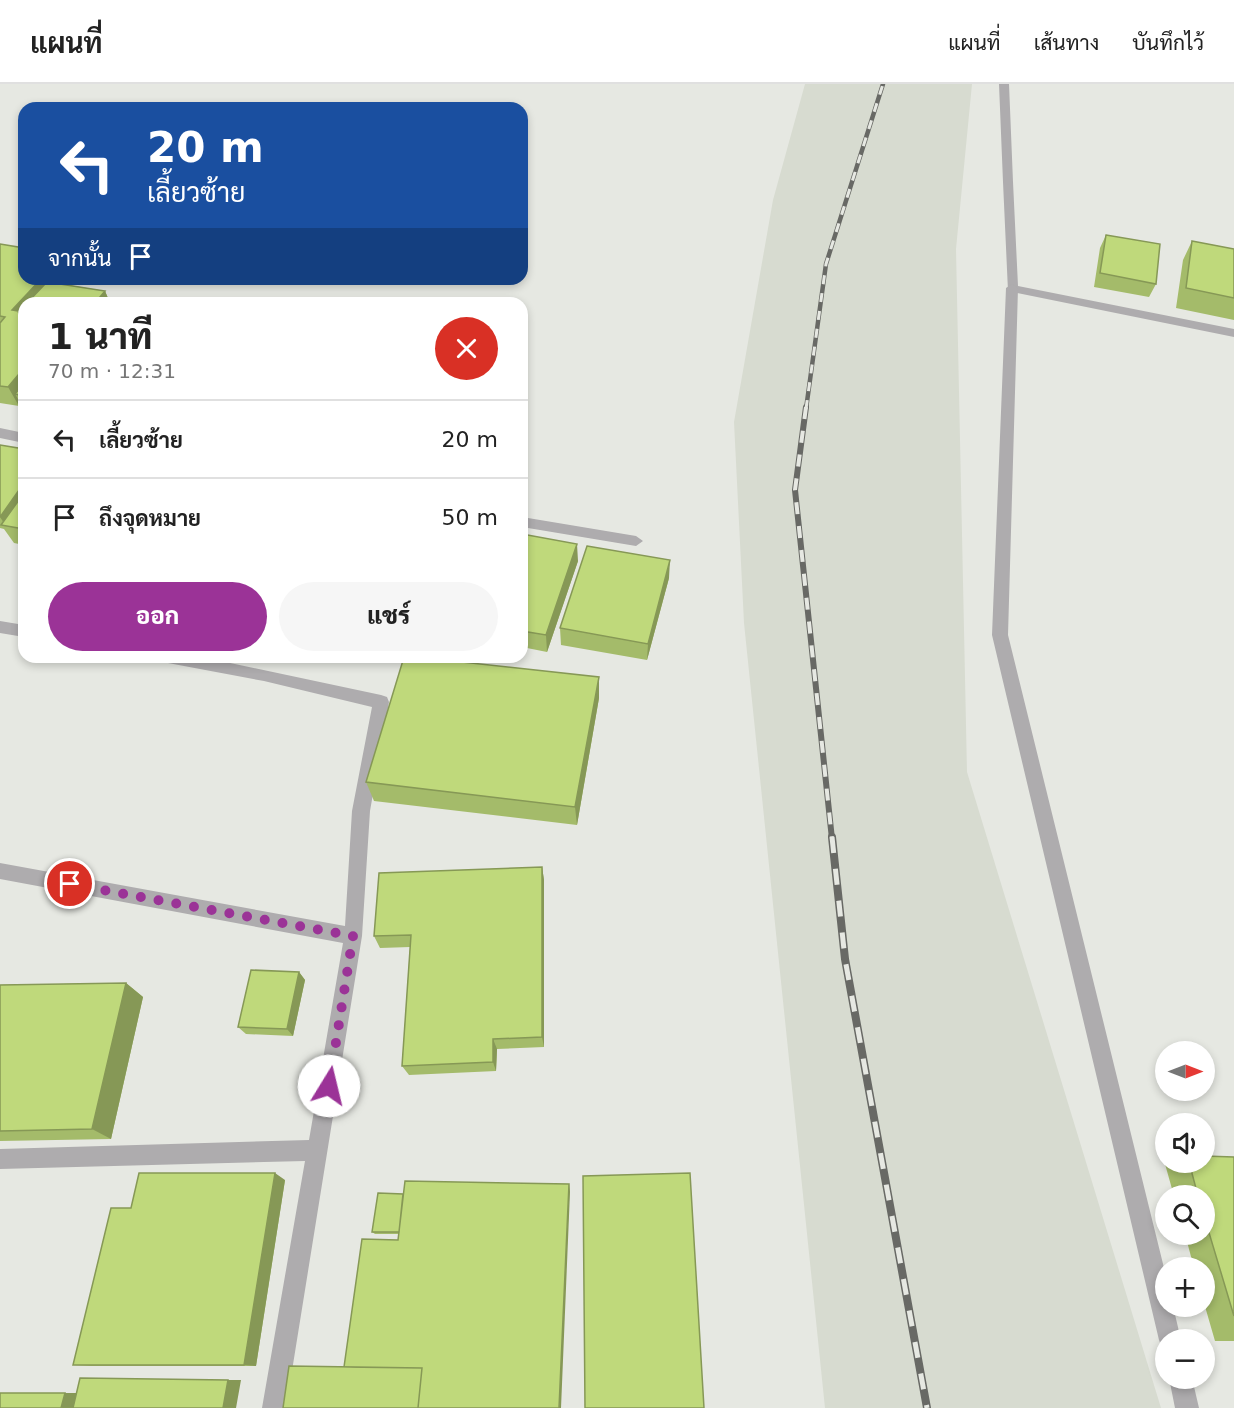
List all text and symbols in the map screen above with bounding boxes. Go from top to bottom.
text: แผนที่ [30,27,103,60]
text: แผนที่ [948,31,1001,55]
text: เส้นทาง [1034,31,1099,55]
text: บันทึกไว้ [1132,31,1204,55]
text: 20 m [147,123,264,172]
icon: left [48,126,126,204]
text: เลี้ยวซ้าย [147,177,245,208]
icon: arrive [124,240,157,273]
text: จากนั้น [48,246,112,271]
text: 1 นาที [48,316,152,357]
button: close [435,317,498,380]
text: 70 m · 12:31 [48,359,176,383]
icon: left [48,423,81,456]
text: 20 m [442,427,498,452]
text: เลี้ยวซ้าย [99,428,183,453]
icon: arrive [48,501,81,534]
text: 50 m [442,505,498,530]
text: ถึงจุดหมาย [99,506,201,531]
button: ออก [48,582,267,651]
button: แชร์ [279,582,498,651]
pin [44,858,95,909]
icon: arrive [53,867,86,900]
north arrow [1155,1041,1215,1101]
map controls [1155,1041,1215,1389]
position arrow [297,1054,361,1118]
button: sound [1155,1113,1215,1173]
button: search [1155,1185,1215,1245]
button: + [1155,1257,1215,1317]
button: − [1155,1329,1215,1389]

